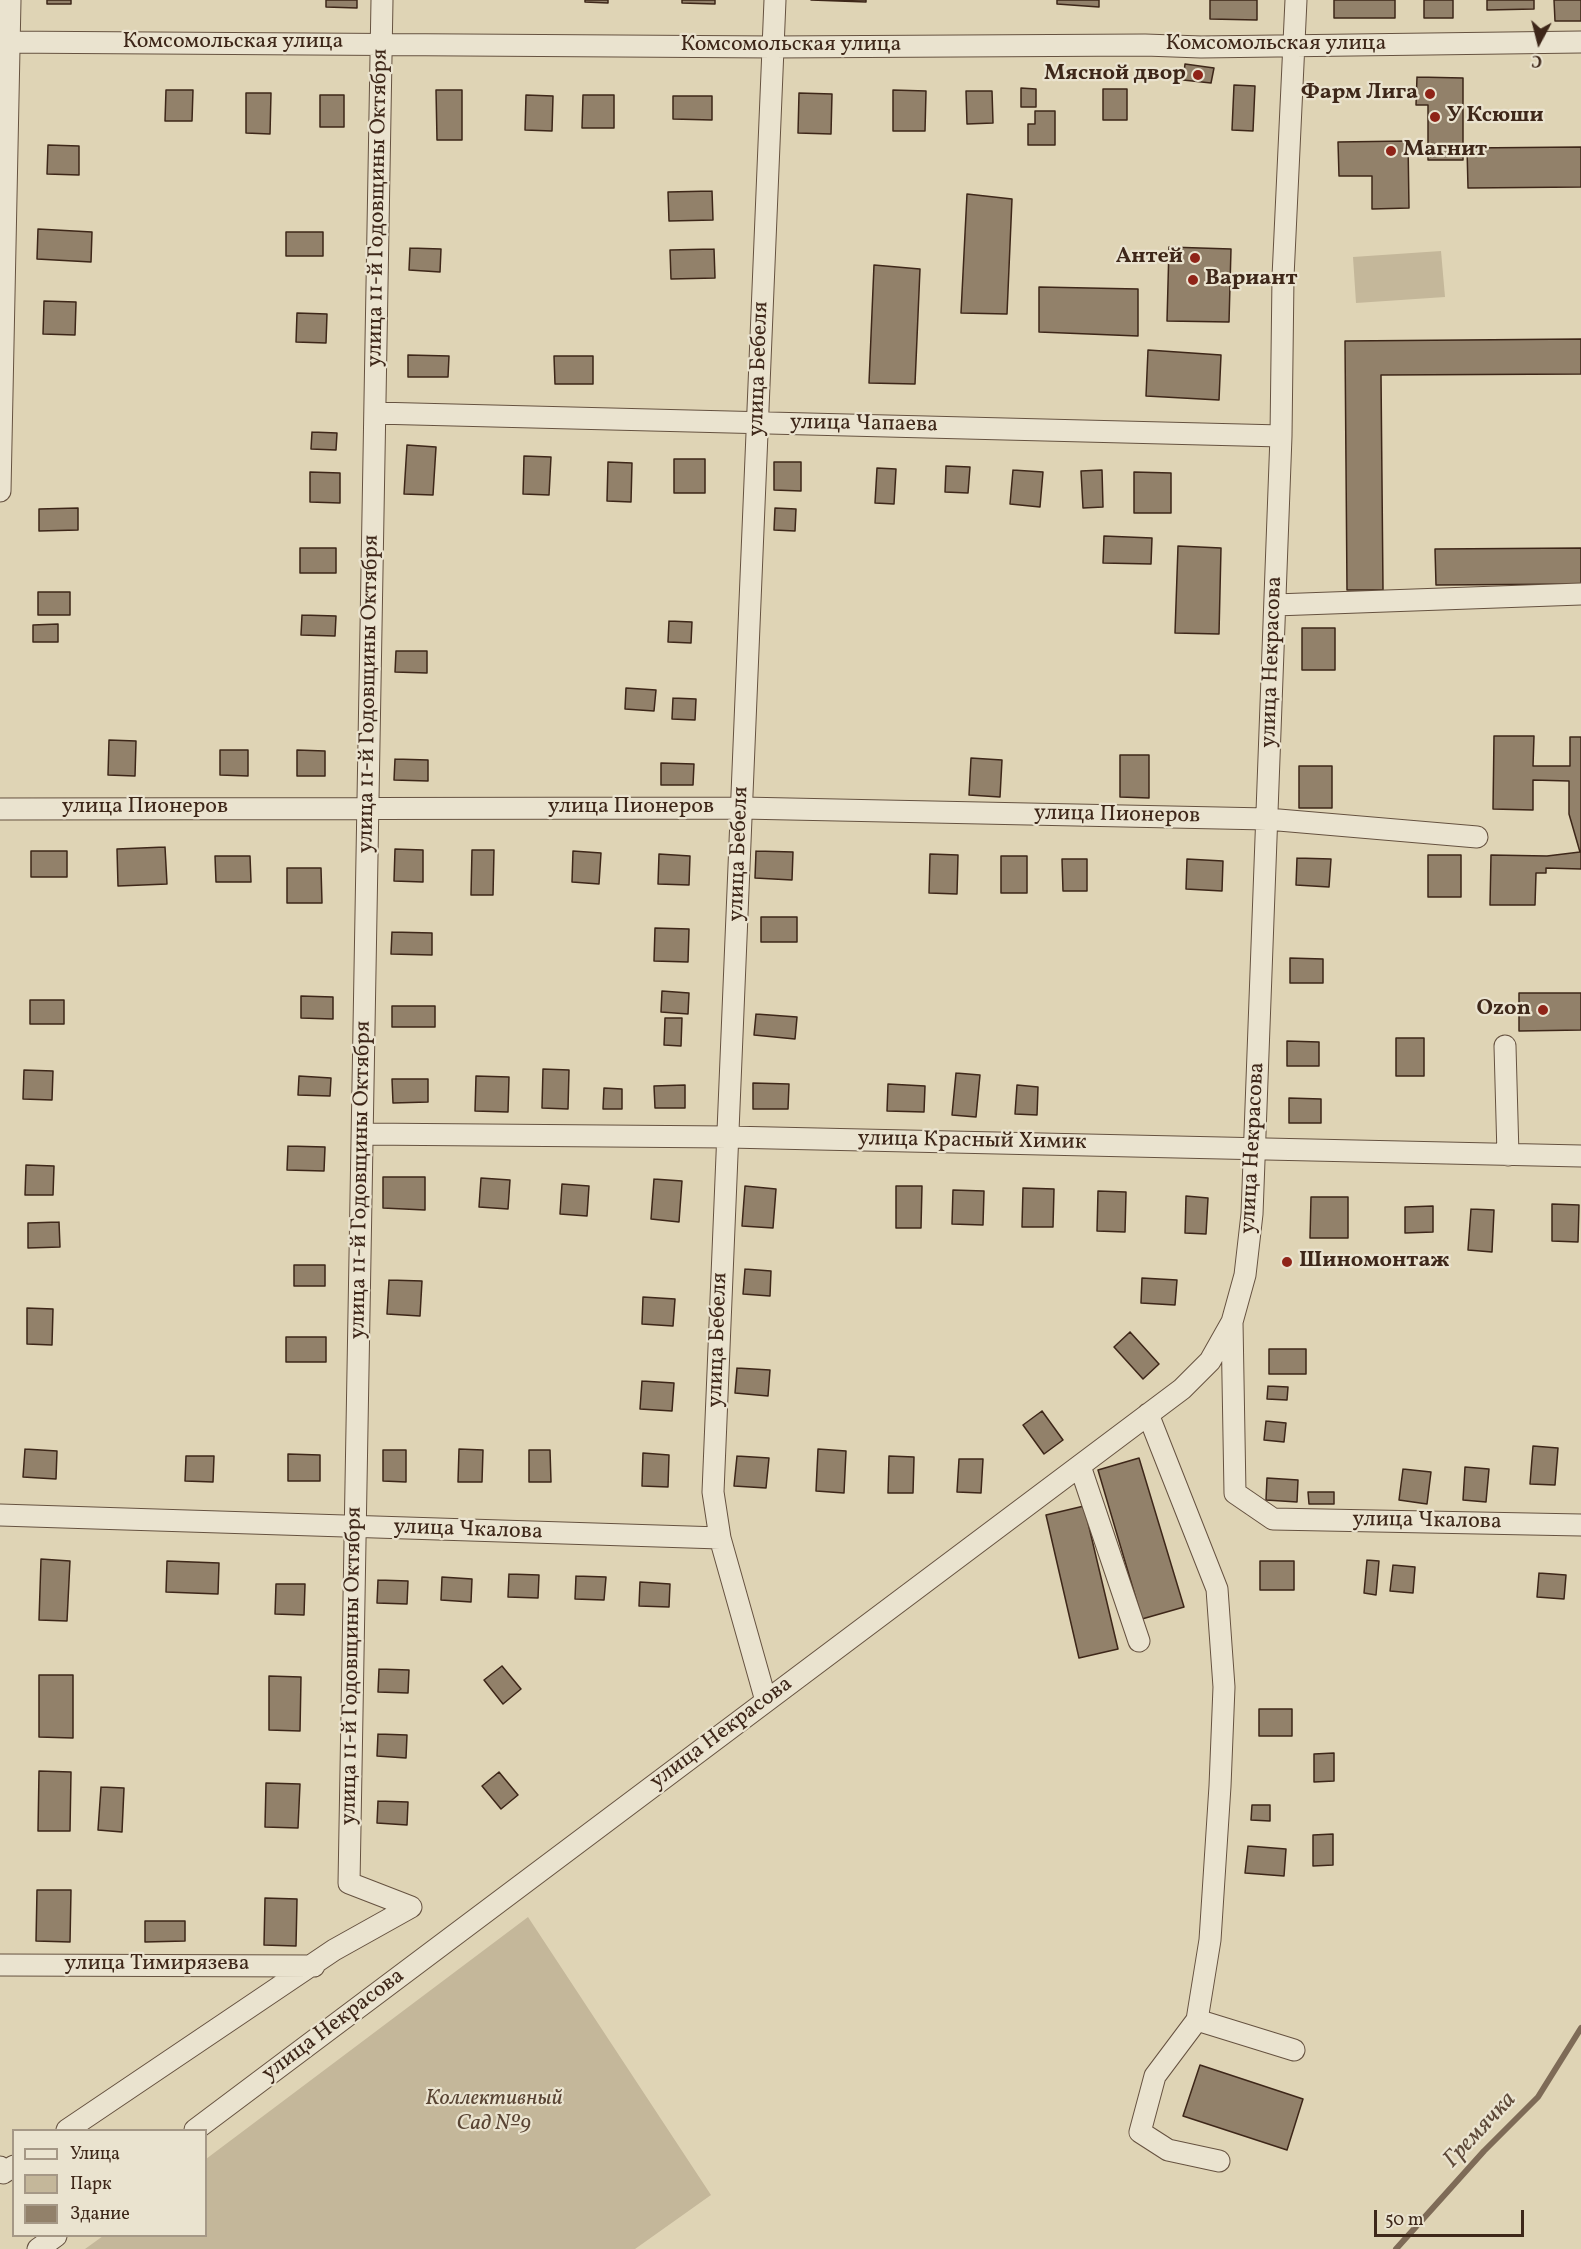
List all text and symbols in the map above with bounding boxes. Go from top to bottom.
north arrow [1509,12,1569,72]
street label: Комсомольская улица [123,30,343,56]
street label: Комсомольская улица [1166,32,1386,58]
street label: Комсомольская улица [681,33,901,59]
text: С [1530,48,1543,71]
street label: улица 11-й Годовщины Октября [363,49,395,367]
place label: Мясной двор [1044,62,1186,88]
marker: Мясной двор [1191,68,1205,82]
place label: Фарм Лига [1301,81,1418,107]
marker: Фарм Лига [1423,87,1437,101]
place label: У Ксюши [1447,104,1544,130]
marker: У Ксюши [1428,110,1442,124]
place label: Магнит [1403,138,1487,164]
marker: Магнит [1384,144,1398,158]
place label: Антей [1116,245,1183,271]
marker: Антей [1188,251,1202,265]
place label: Вариант [1205,267,1298,293]
marker: Вариант [1186,273,1200,287]
street label: улица Бебеля [744,301,776,437]
street label: улица Чапаева [790,411,938,439]
street label: улица 11-й Годовщины Октября [354,535,386,853]
street label: улица Некрасова [1257,576,1289,748]
street label: улица Бебеля [724,786,756,922]
street label: улица Пионеров [62,795,228,821]
street label: улица Пионеров [548,795,714,821]
street label: улица Пионеров [1034,801,1200,831]
place label: Ozon [1476,997,1531,1023]
marker: Ozon [1536,1003,1550,1017]
street label: улица 11-й Годовщины Октября [346,1021,378,1339]
street label: улица Некрасова [1236,1062,1272,1234]
street label: улица Красный Химик [857,1127,1087,1157]
place label: Шиномонтаж [1299,1249,1450,1275]
marker: Шиномонтаж [1280,1255,1294,1269]
street label: улица Бебеля [703,1272,735,1408]
street label: улица 11-й Годовщины Октября [337,1507,369,1825]
street label: улица Чкалова [1352,1507,1502,1537]
street label: улица Чкалова [393,1515,543,1547]
street label: улица Некрасова [646,1672,798,1796]
street label: улица Тимирязева [64,1952,250,1978]
street label: улица Некрасова [258,1964,410,2088]
park label: Коллективный Сад №9 [425,2087,563,2138]
water label: Гремячка [1438,2087,1524,2175]
legend [12,2129,207,2237]
text: Улица [70,2142,120,2167]
text: Парк [70,2172,112,2197]
scale bar [1377,2198,1527,2236]
text: Здание [70,2202,130,2227]
text: 50 m [1385,2208,1424,2233]

